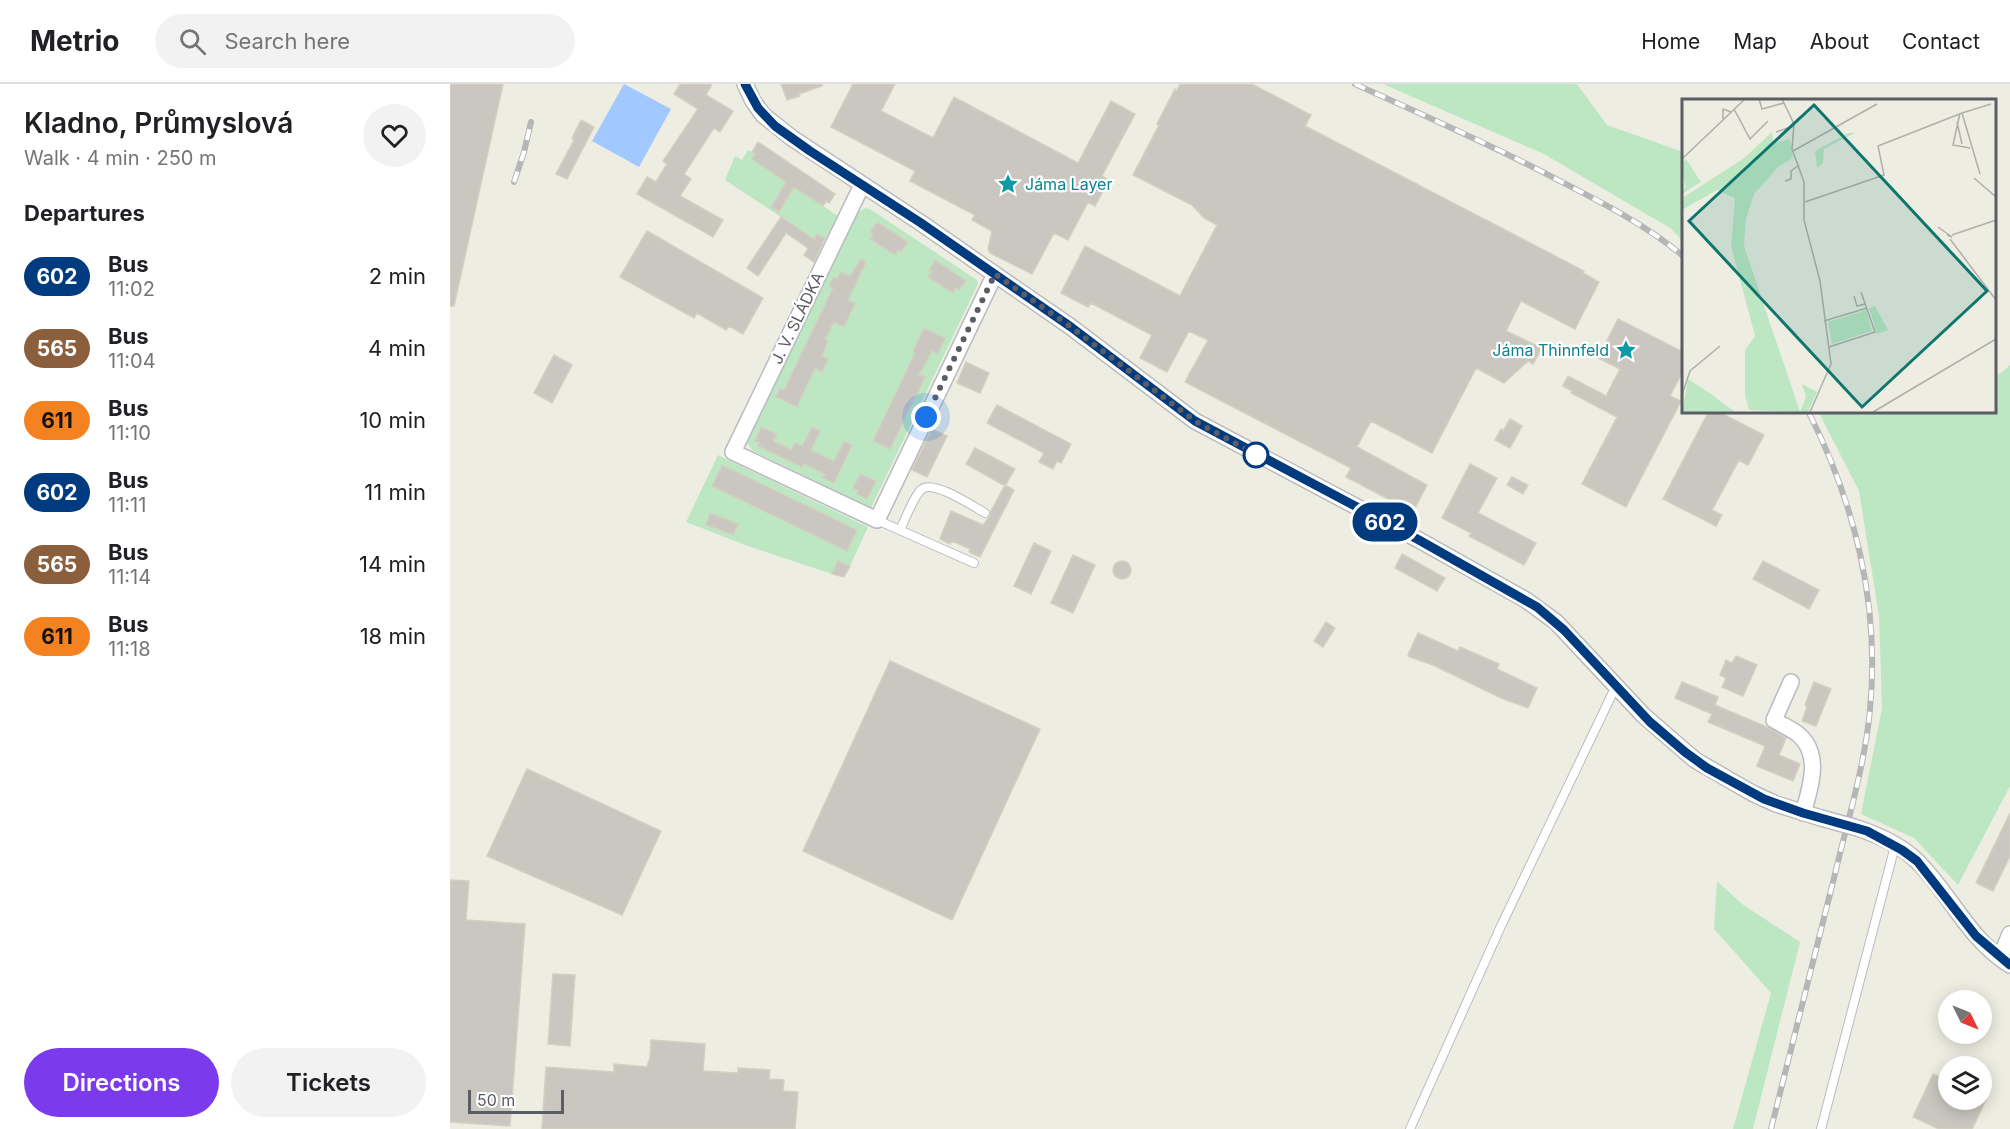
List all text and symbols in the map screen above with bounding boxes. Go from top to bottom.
search box [155,14,575,68]
text: Metrio [30,24,119,58]
icon: search [176,25,209,58]
text: Search here [224,28,350,54]
text: Home [1641,29,1700,54]
text: Map [1733,29,1777,54]
text: About [1810,29,1869,54]
text: Contact [1902,29,1980,54]
inset map [1682,99,1995,412]
button: heart [363,104,426,167]
text: Kladno, Průmyslová [24,106,293,140]
text: Walk · 4 min · 250 m [24,146,217,170]
place icon: Jáma Layer [996,172,1020,196]
place label: Jáma Layer [1025,174,1112,194]
text: Departures [24,200,145,226]
text: Bus [108,251,149,277]
text: 2 min [369,263,426,289]
text: 602 [36,264,78,289]
street label: J. V. SLÁDKA [766,269,828,367]
text: 11:02 [108,277,155,301]
text: Bus [108,323,149,349]
text: 4 min [368,335,426,361]
text: 565 [37,336,77,361]
place icon: Jáma Thinnfeld [1614,338,1638,362]
place label: Jáma Thinnfeld [1492,340,1609,360]
text: 11:04 [108,349,156,373]
text: Bus [108,395,149,421]
your location [911,402,941,432]
text: 10 min [359,407,426,433]
text: 611 [41,408,73,433]
text: 11:10 [108,421,151,445]
unlabelled marker [1243,442,1269,468]
text: Bus [108,467,149,493]
text: 11 min [364,479,426,505]
text: 602 [36,480,78,505]
text: 11:11 [108,493,146,517]
line badge: 602 [1350,502,1420,542]
text: 602 [1364,510,1406,535]
text: Bus [108,539,149,565]
text: 14 min [359,551,426,577]
text: 565 [37,552,77,577]
text: 11:14 [108,565,151,589]
text: Bus [108,611,149,637]
text: 18 min [360,623,426,649]
text: 611 [41,624,73,649]
text: 11:18 [108,637,151,661]
north arrow [1938,990,1992,1044]
map controls [1938,990,1992,1110]
button: Directions [24,1048,219,1117]
button: Tickets [231,1048,426,1117]
button: layers [1938,1056,1992,1110]
scale bar [468,1087,564,1114]
text: 50 m [477,1090,515,1110]

